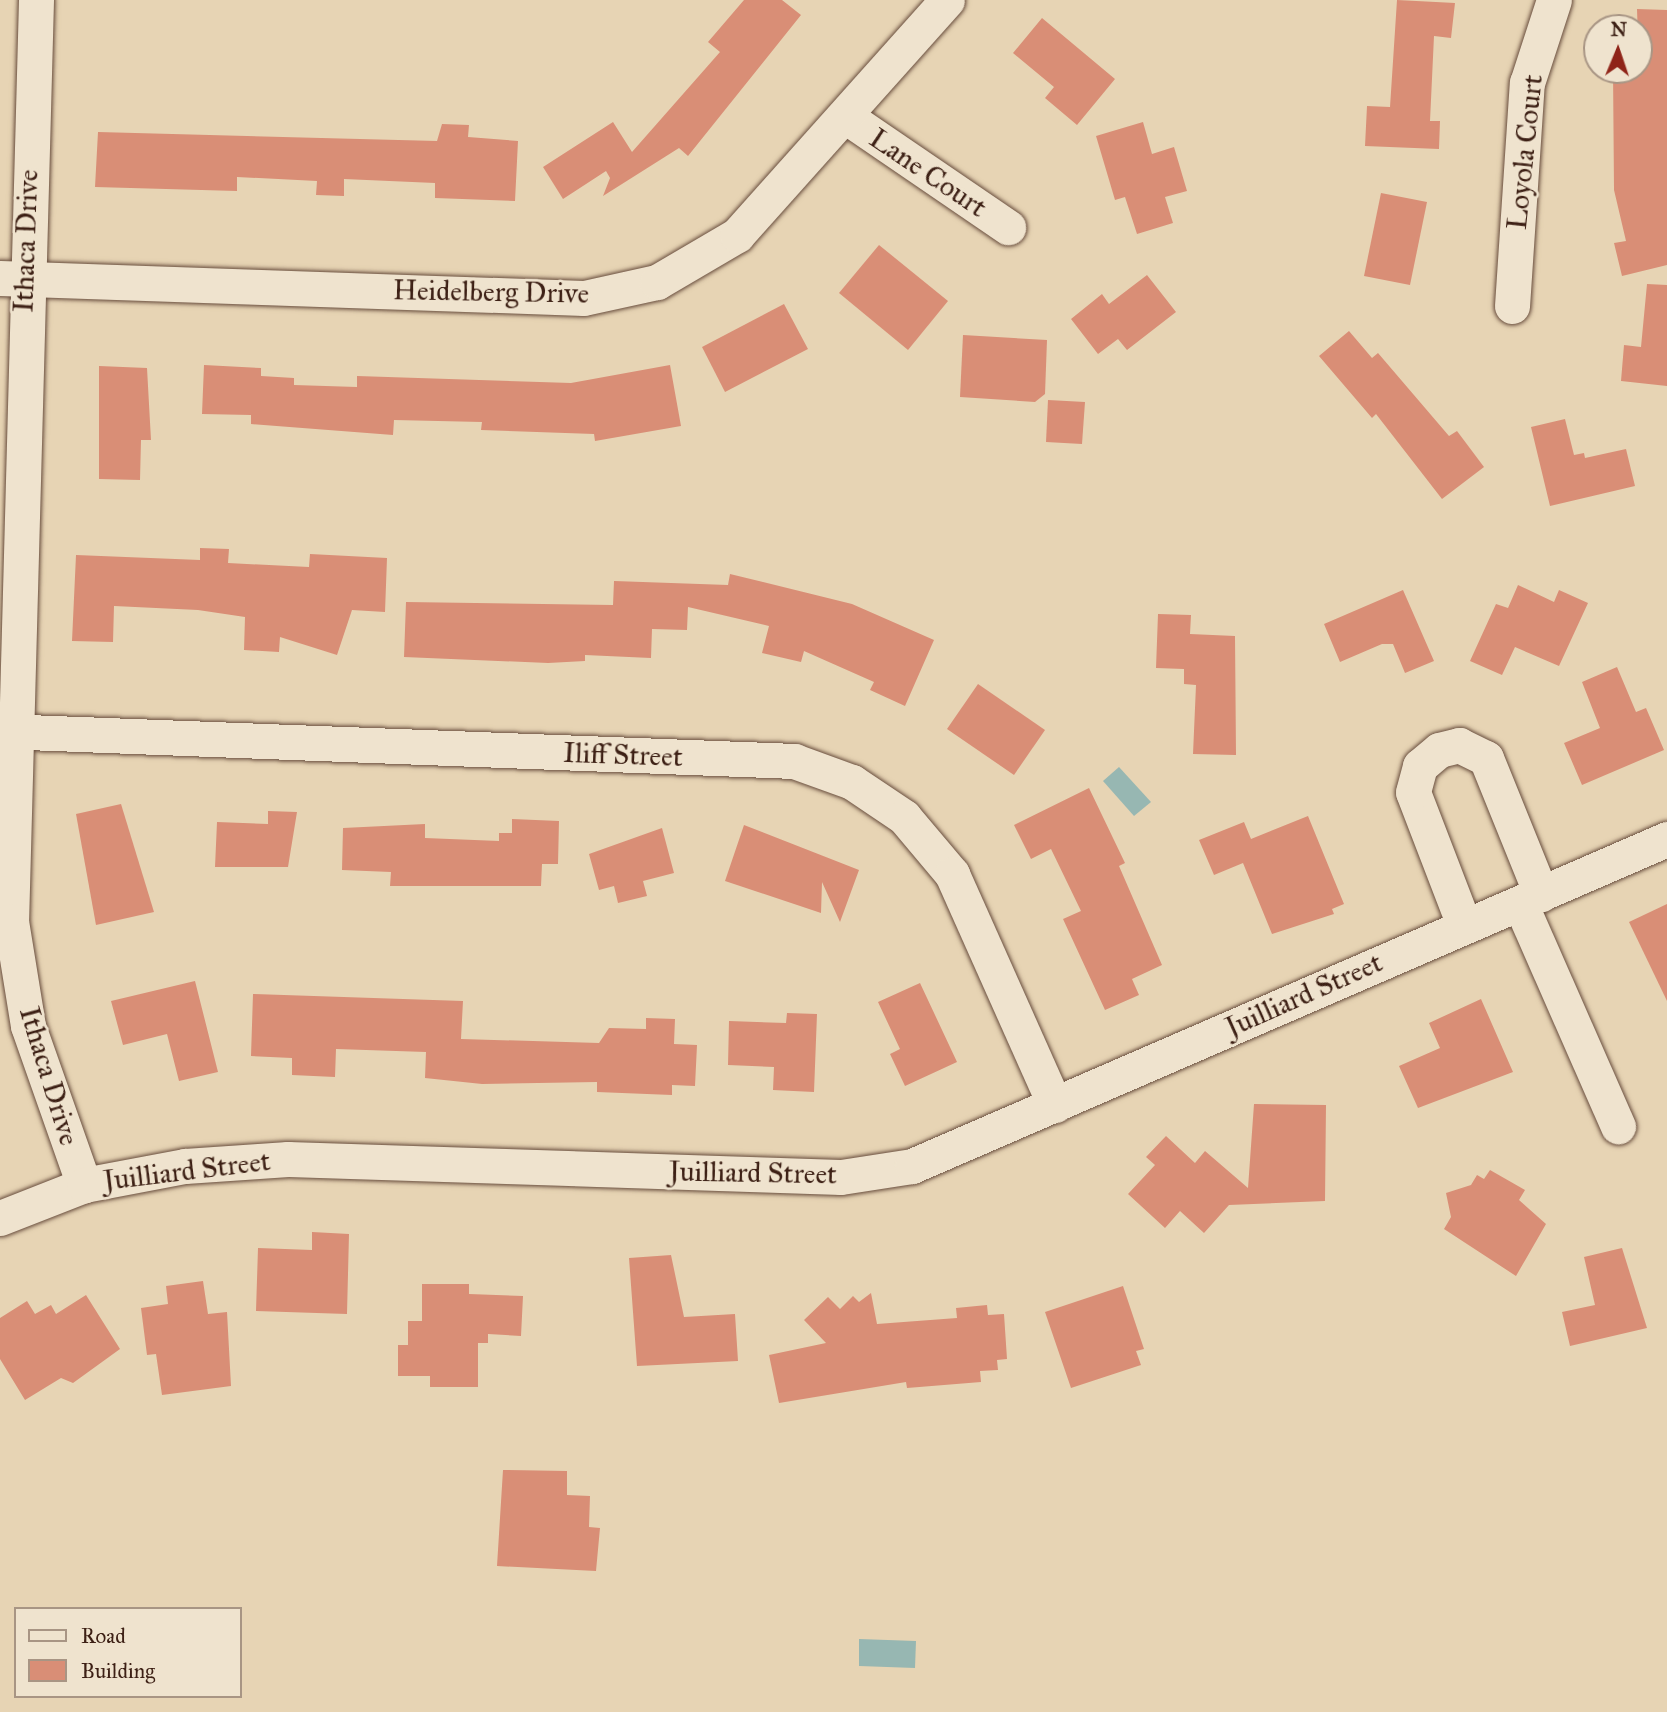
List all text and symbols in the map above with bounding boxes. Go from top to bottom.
north arrow [1583,14,1653,84]
text: N [1610,18,1627,41]
street label: Loyola Court [1500,73,1550,231]
street label: Lane Court [863,122,993,224]
street label: Ithaca Drive [7,169,45,313]
street label: Heidelberg Drive [393,273,589,311]
street label: Iliff Street [563,736,683,774]
street label: Juilliard Street [1220,945,1388,1045]
street label: Ithaca Drive [12,1003,86,1149]
street label: Juilliard Street [102,1144,272,1198]
street label: Juilliard Street [669,1155,837,1191]
legend [14,1607,242,1698]
text: Road [81,1623,126,1649]
text: Building [81,1658,155,1684]

